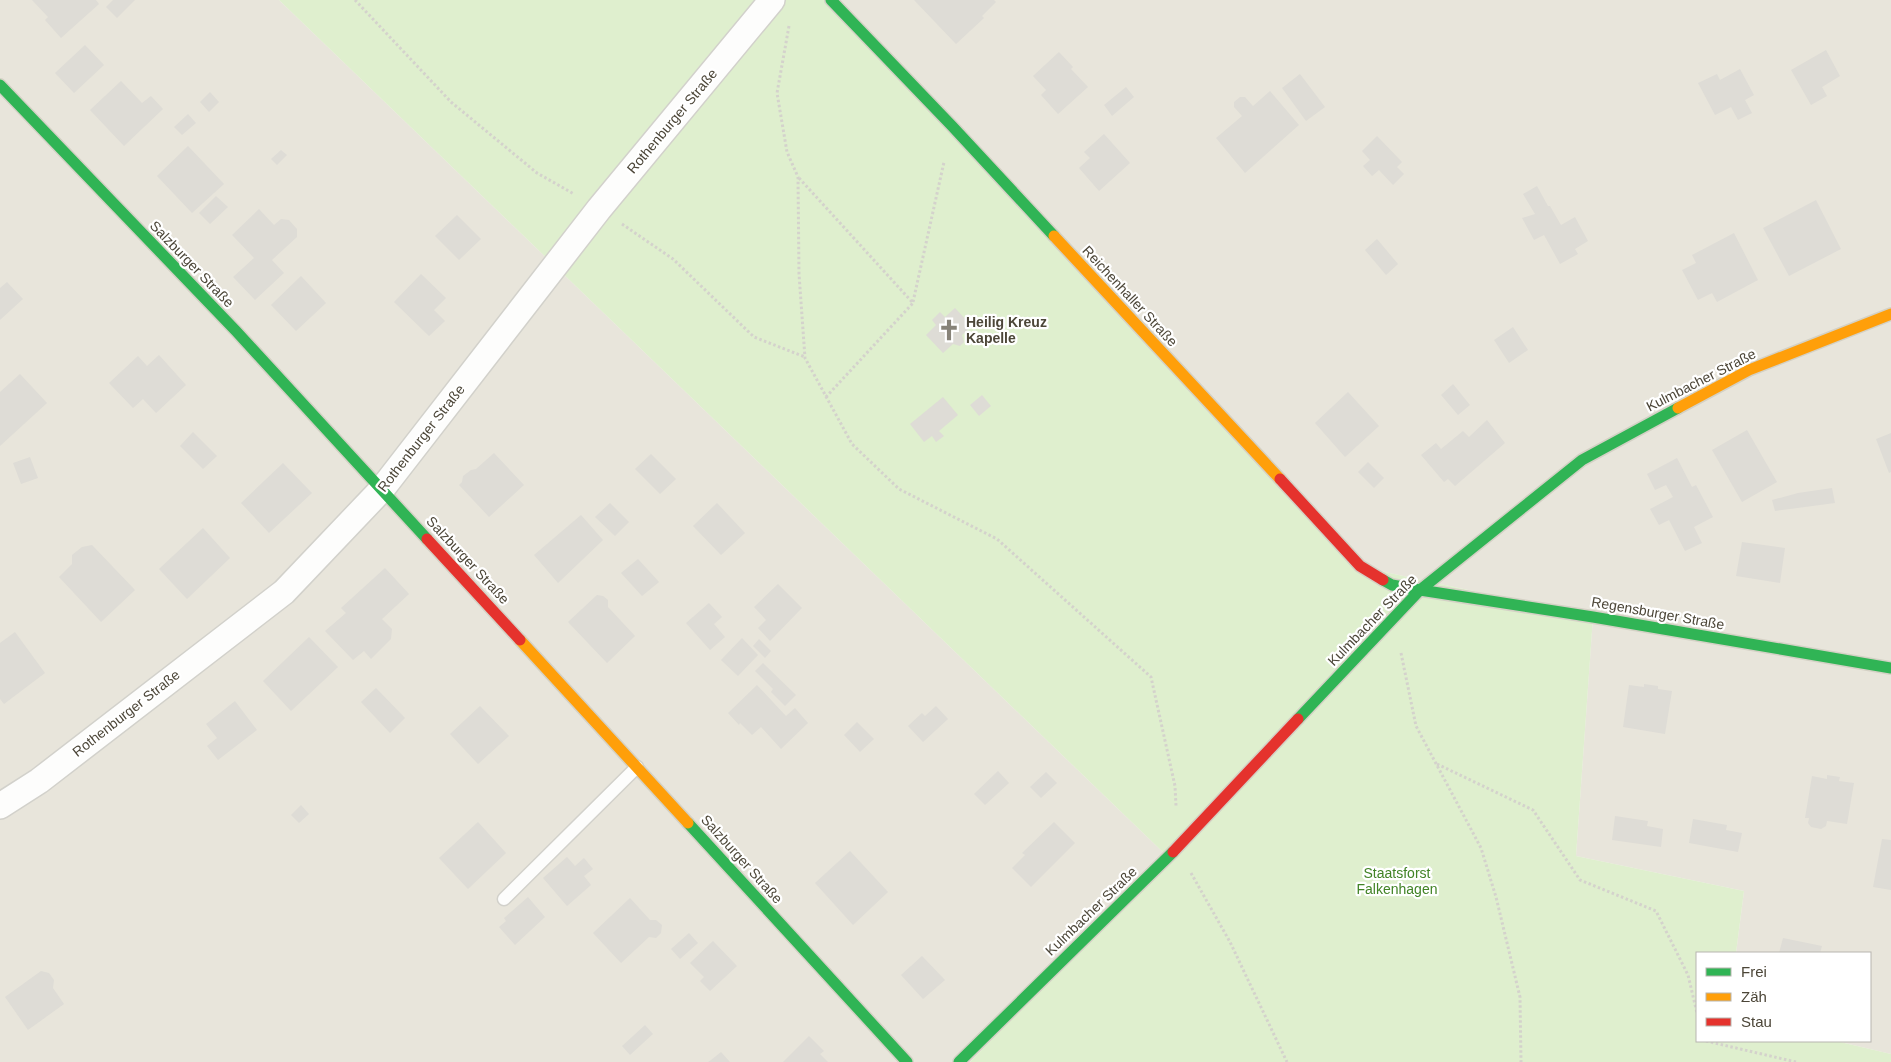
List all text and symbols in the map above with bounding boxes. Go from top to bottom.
street label: Rothenburger Straße [624,65,721,177]
street label: Salzburger Straße [147,218,237,311]
street label: Reichenhaller Straße [1079,242,1181,350]
place label: Heilig Kreuz Kapelle [966,314,1047,346]
church icon: Heilig Kreuz Kapelle [936,317,962,343]
street label: Kulmbacher Straße [1644,345,1759,415]
street label: Rothenburger Straße [374,381,468,495]
street label: Salzburger Straße [423,513,513,607]
street label: Kulmbacher Straße [1324,571,1420,669]
street label: Regensburger Straße [1590,593,1726,633]
street label: Rothenburger Straße [69,666,183,760]
street label: Salzburger Straße [698,811,786,907]
street label: Kulmbacher Straße [1042,863,1140,959]
park label: Staatsforst Falkenhagen [1357,865,1437,897]
legend [1696,952,1871,1042]
text: Frei [1741,963,1767,980]
text: Zäh [1741,988,1767,1005]
text: Stau [1741,1013,1772,1030]

